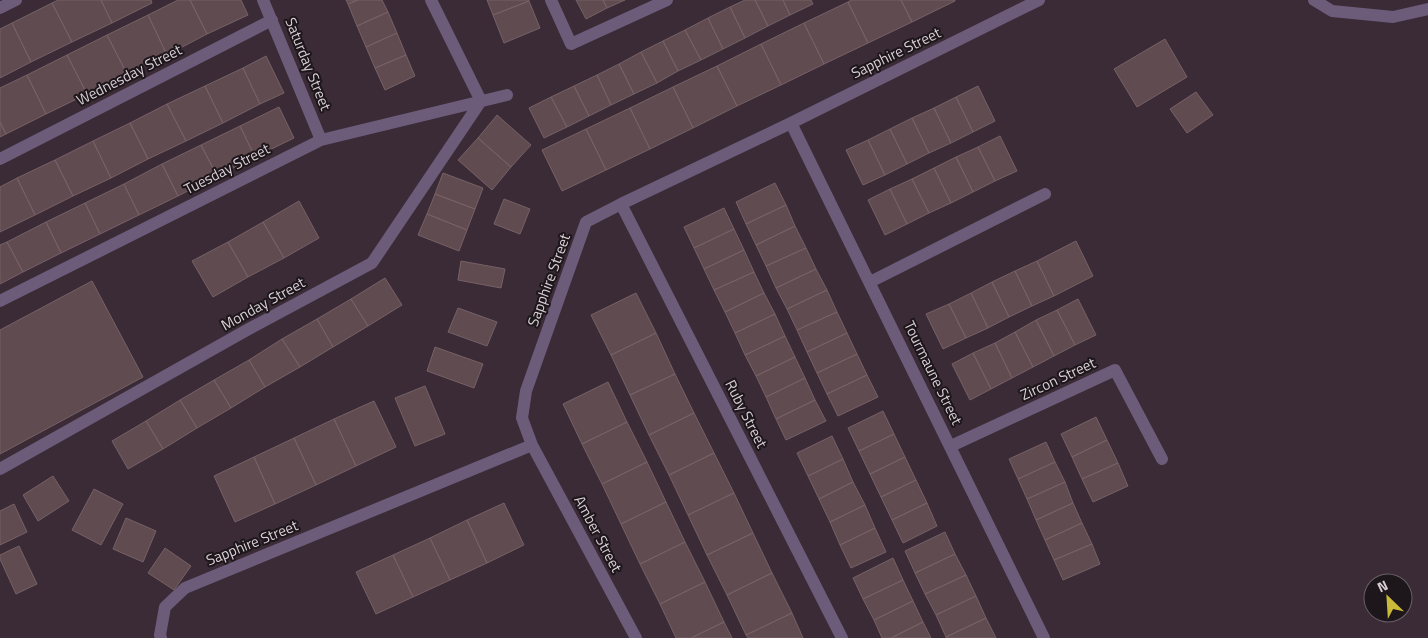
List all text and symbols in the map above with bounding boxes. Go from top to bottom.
street label: Saturday Street [279,14,338,114]
street label: Sapphire Street [847,21,945,84]
street label: Wednesday Street [72,38,186,111]
street label: Tuesday Street [180,137,274,200]
street label: Sapphire Street [521,229,576,330]
street label: Monday Street [216,271,310,336]
street label: Tourmaune Street [898,317,969,429]
street label: Zircon Street [1016,351,1100,406]
street label: Ruby Street [719,376,774,453]
street label: Amber Street [569,491,629,577]
street label: Sapphire Street [202,513,302,571]
north arrow [1363,573,1413,623]
text: N [1373,574,1391,597]

